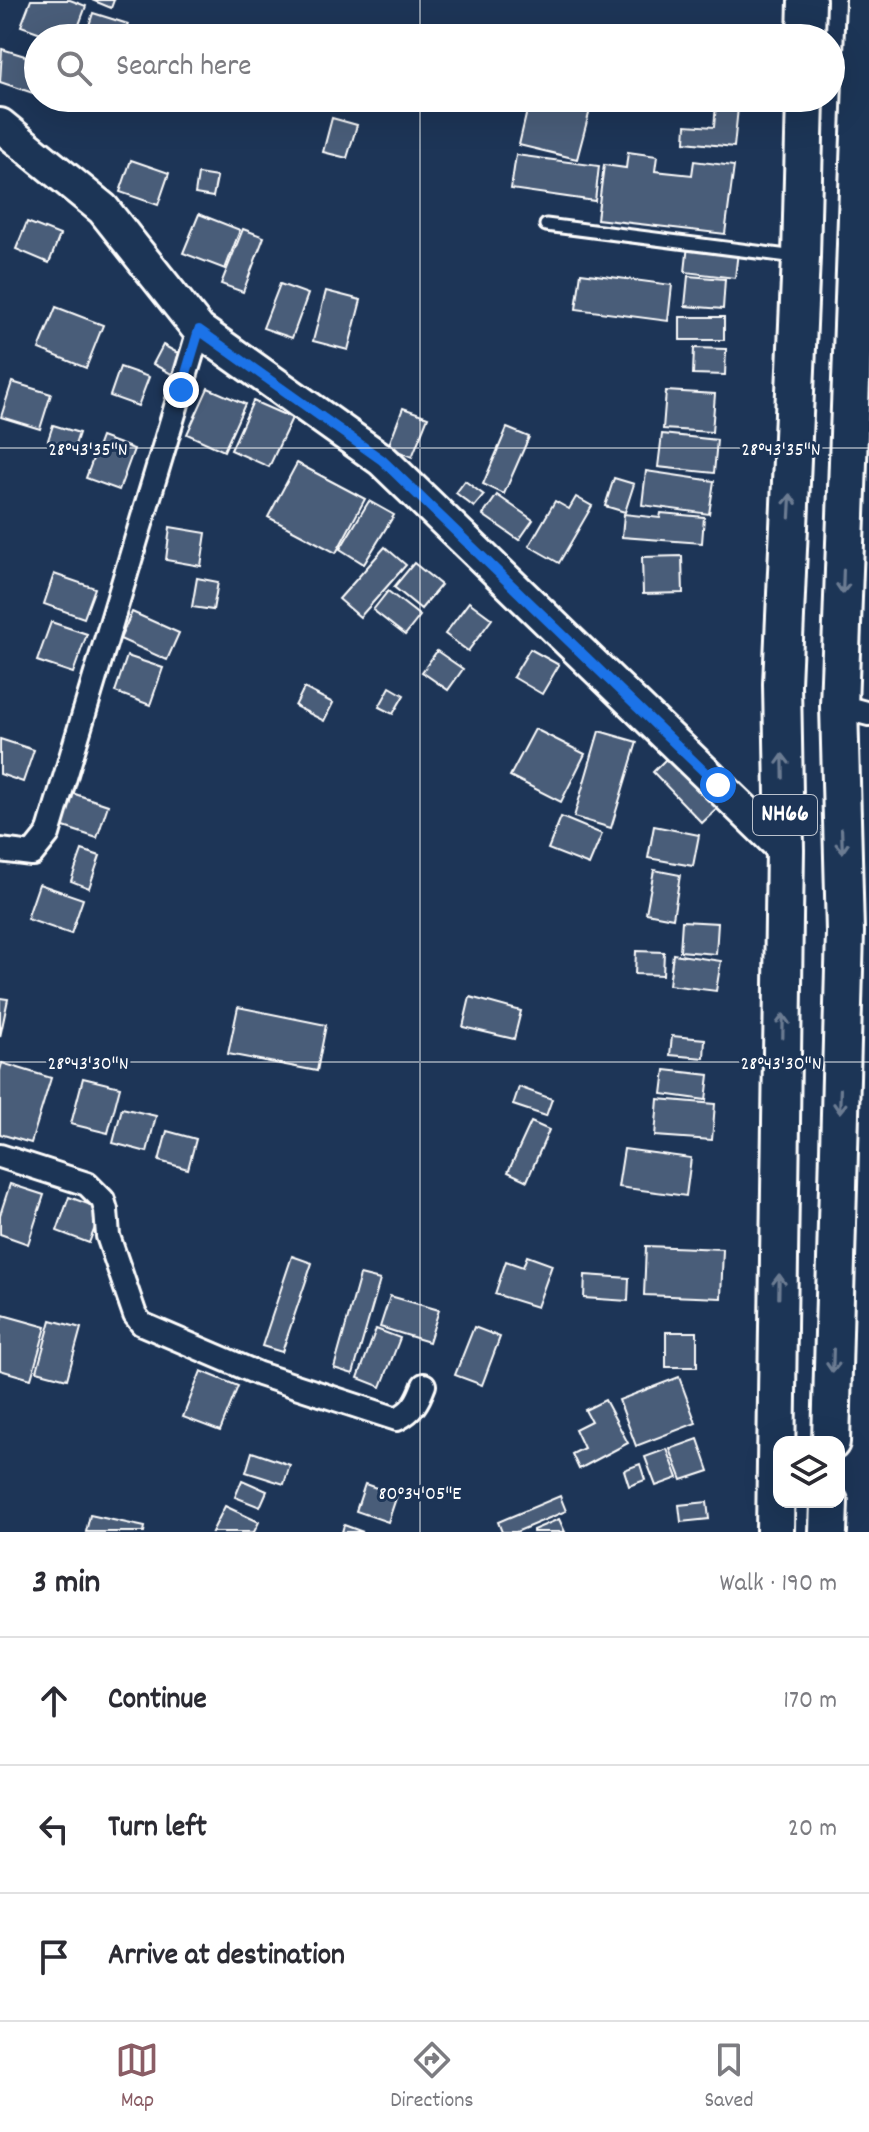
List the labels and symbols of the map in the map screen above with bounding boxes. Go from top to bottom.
route end [163,372,199,408]
text: 28°43'35"N [48,437,128,465]
text: 28°43'35"N [741,437,821,465]
one-way arrow [782,493,797,520]
one-way arrow [836,568,851,595]
one-way arrow [776,753,791,780]
route start [700,767,736,803]
road number: NH66 [753,795,817,835]
one-way arrow [835,827,850,854]
one-way arrow [775,1013,791,1040]
text: 28°43'30"N [47,1051,129,1079]
text: 28°43'30"N [740,1051,822,1079]
one-way arrow [832,1087,848,1114]
one-way arrow [771,1273,787,1300]
one-way arrow [825,1347,841,1374]
text: 80°34'05"E [379,1481,461,1509]

